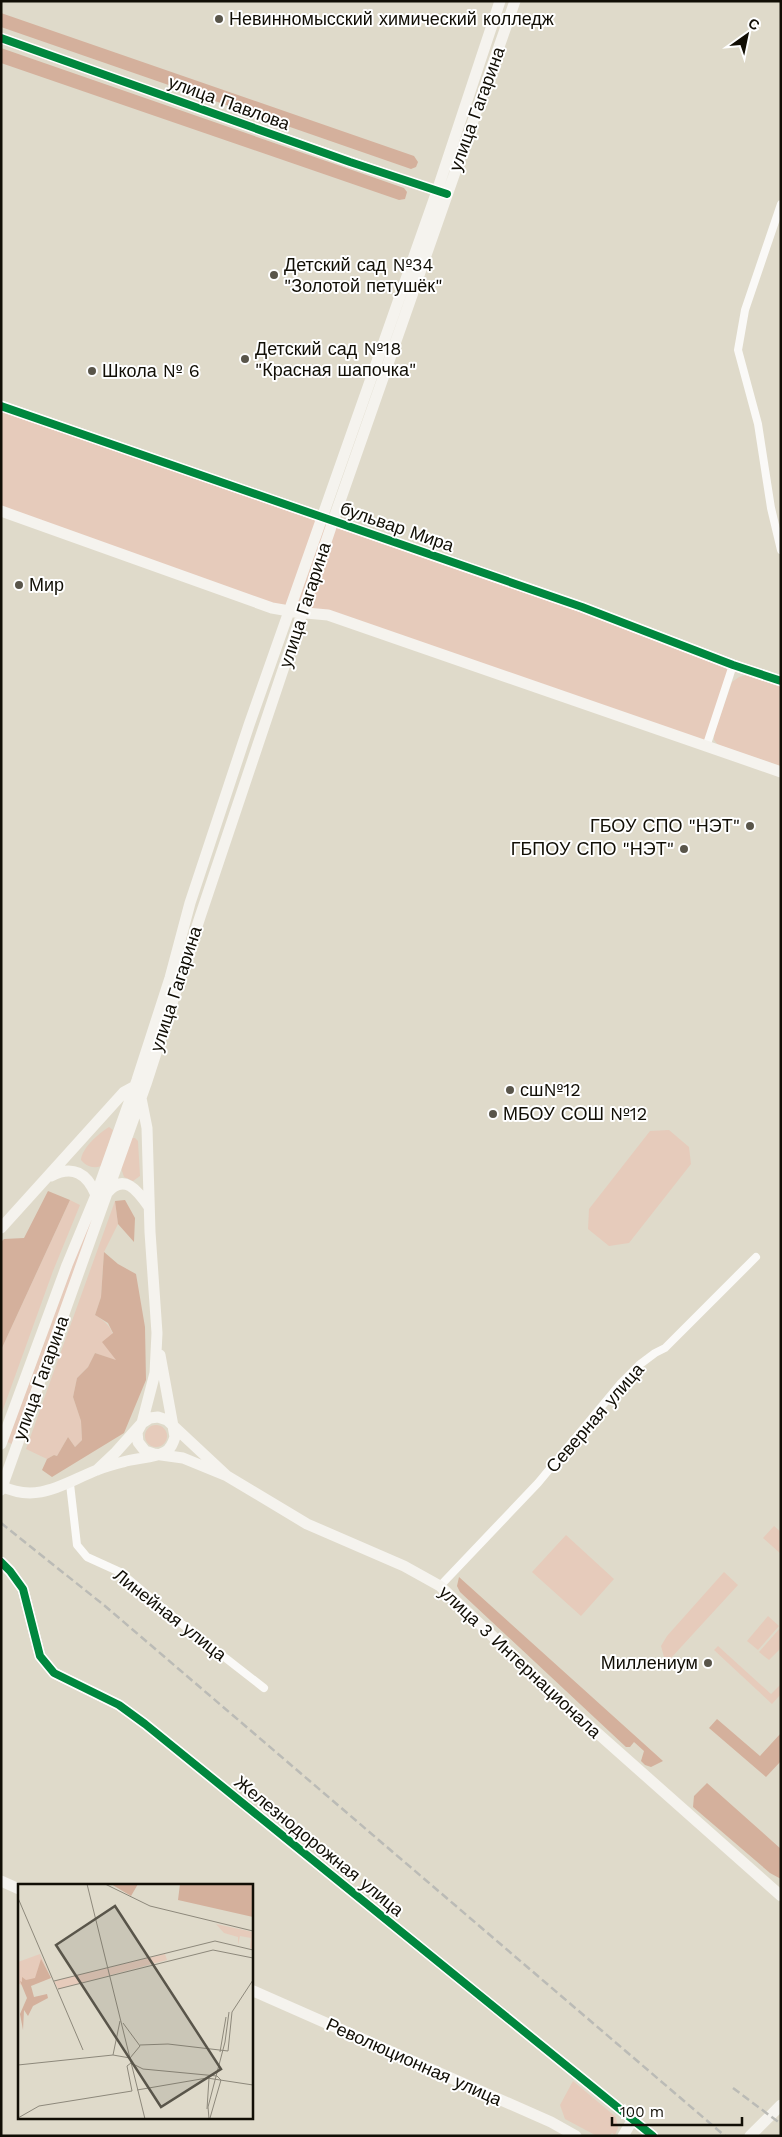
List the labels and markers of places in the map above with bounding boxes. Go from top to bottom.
place label: Невинномысский химический колледж [229,8,554,29]
marker: Невинномысский химический колледж [213,13,225,25]
place label: Детский сад №34 "Золотой петушёк" [284,254,443,296]
marker: Детский сад №34 "Золотой петушёк" [268,269,280,281]
place label: Детский сад №18 "Красная шапочка" [255,338,416,380]
marker: Детский сад №18 "Красная шапочка" [239,353,251,365]
place label: Школа № 6 [102,360,200,381]
marker: Школа № 6 [86,365,98,377]
place label: Мир [29,574,64,595]
marker: Мир [13,579,25,591]
place label: ГБОУ СПО "НЭТ" [590,815,740,836]
marker: ГБОУ СПО "НЭТ" [744,820,756,832]
place label: ГБПОУ СПО "НЭТ" [511,838,674,859]
marker: ГБПОУ СПО "НЭТ" [678,843,690,855]
place label: сш№12 [520,1079,581,1100]
marker: сш№12 [504,1084,516,1096]
place label: МБОУ СОШ №12 [503,1103,647,1124]
marker: МБОУ СОШ №12 [487,1108,499,1120]
place label: Миллениум [601,1652,698,1673]
marker: Миллениум [702,1657,714,1669]

